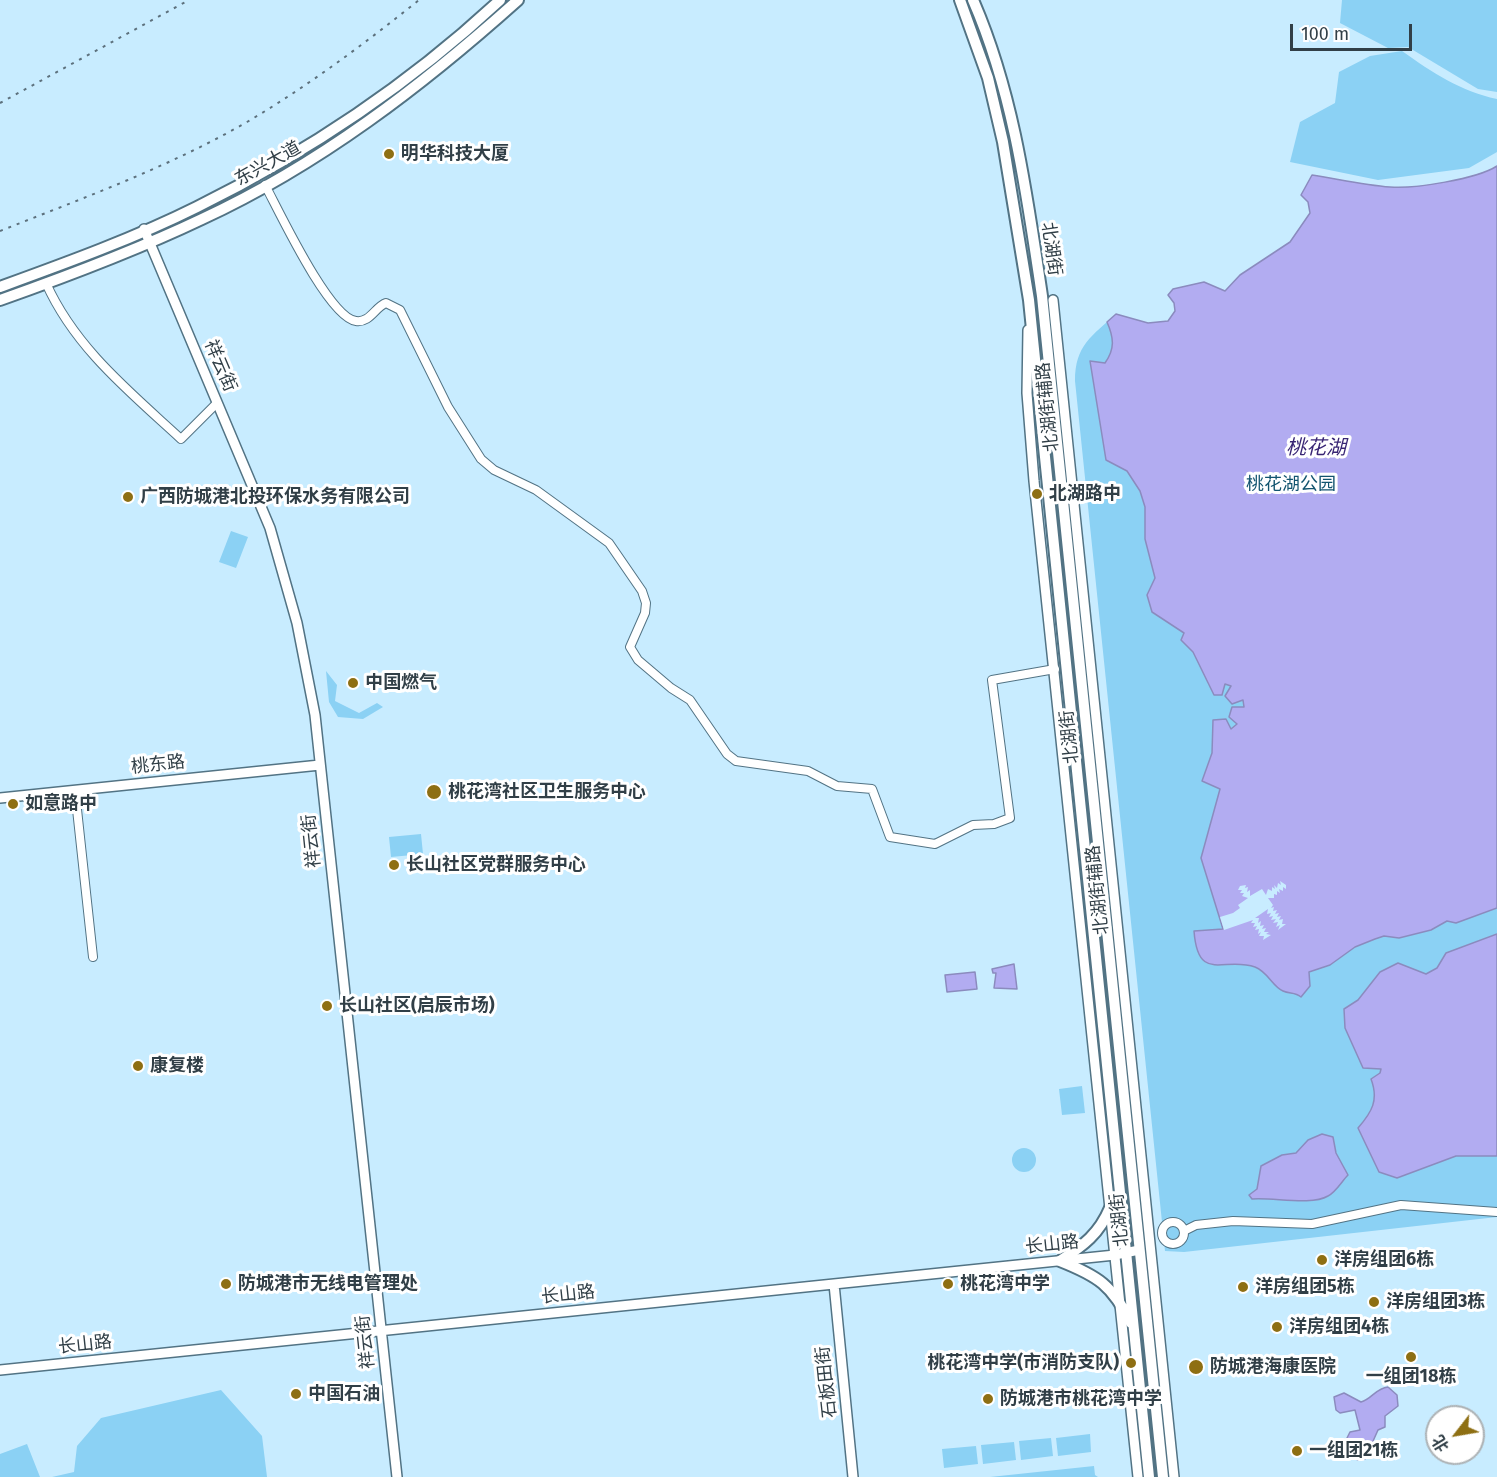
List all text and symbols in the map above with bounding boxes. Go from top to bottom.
scale bar [1293,12,1414,50]
text: 100 m [1301,23,1349,45]
street label: 东兴大道 [231,137,305,191]
place label: 明华科技大厦 [401,143,509,165]
marker: 明华科技大厦 [382,147,396,161]
street label: 北湖街 [1037,221,1065,277]
street label: 祥云街 [200,337,240,395]
street label: 北湖街辅路 [1033,361,1063,453]
water label: 桃花湖 [1286,436,1346,460]
park label: 桃花湖公园 [1246,474,1336,496]
place label: 北湖路中 [1049,483,1121,505]
place label: 广西防城港北投环保水务有限公司 [140,486,410,508]
marker: 北湖路中 [1030,487,1044,501]
marker: 广西防城港北投环保水务有限公司 [121,490,135,504]
place label: 中国燃气 [365,672,437,694]
marker: 中国燃气 [346,676,360,690]
street label: 北湖街 [1056,709,1084,765]
street label: 桃东路 [130,751,186,779]
place label: 桃花湾社区卫生服务中心 [448,781,646,803]
marker: 桃花湾社区卫生服务中心 [425,783,443,801]
place label: 如意路中 [25,793,97,815]
marker: 如意路中 [6,797,20,811]
street label: 祥云街 [298,813,326,869]
street label: 北湖街辅路 [1083,844,1113,936]
place label: 长山社区党群服务中心 [406,854,586,876]
marker: 长山社区党群服务中心 [387,858,401,872]
place label: 长山社区(启辰市场) [339,995,495,1017]
marker: 长山社区(启辰市场) [320,999,334,1013]
place label: 康复楼 [150,1055,204,1077]
marker: 康复楼 [131,1059,145,1073]
street label: 北湖街 [1106,1192,1134,1248]
street label: 长山路 [1024,1231,1080,1259]
place label: 洋房组团6栋 [1334,1249,1434,1271]
marker: 洋房组团6栋 [1315,1253,1329,1267]
place label: 防城港市无线电管理处 [238,1273,418,1295]
place label: 桃花湾中学 [960,1273,1050,1295]
place label: 洋房组团5栋 [1255,1276,1355,1298]
marker: 防城港市无线电管理处 [219,1277,233,1291]
marker: 桃花湾中学 [941,1277,955,1291]
marker: 洋房组团5栋 [1236,1280,1250,1294]
street label: 长山路 [540,1281,596,1309]
place label: 洋房组团3栋 [1386,1291,1485,1313]
marker: 洋房组团3栋 [1367,1295,1381,1309]
street label: 祥云街 [352,1314,380,1370]
place label: 洋房组团4栋 [1289,1316,1389,1338]
marker: 洋房组团4栋 [1270,1320,1284,1334]
street label: 长山路 [57,1331,113,1359]
street label: 石板田街 [812,1345,842,1419]
marker: 一组团18栋 [1404,1350,1418,1364]
place label: 桃花湾中学(市消防支队) [927,1352,1119,1374]
marker: 桃花湾中学(市消防支队) [1124,1356,1138,1370]
place label: 防城港海康医院 [1210,1356,1336,1378]
marker: 防城港海康医院 [1187,1358,1205,1376]
place label: 一组团18栋 [1366,1366,1456,1388]
place label: 中国石油 [308,1383,380,1405]
marker: 中国石油 [289,1387,303,1401]
place label: 防城港市桃花湾中学 [1000,1388,1162,1410]
marker: 防城港市桃花湾中学 [981,1392,995,1406]
north arrow [1425,1405,1485,1465]
text: 北 [1429,1432,1453,1455]
place label: 一组团21栋 [1309,1440,1398,1462]
marker: 一组团21栋 [1290,1444,1304,1458]

